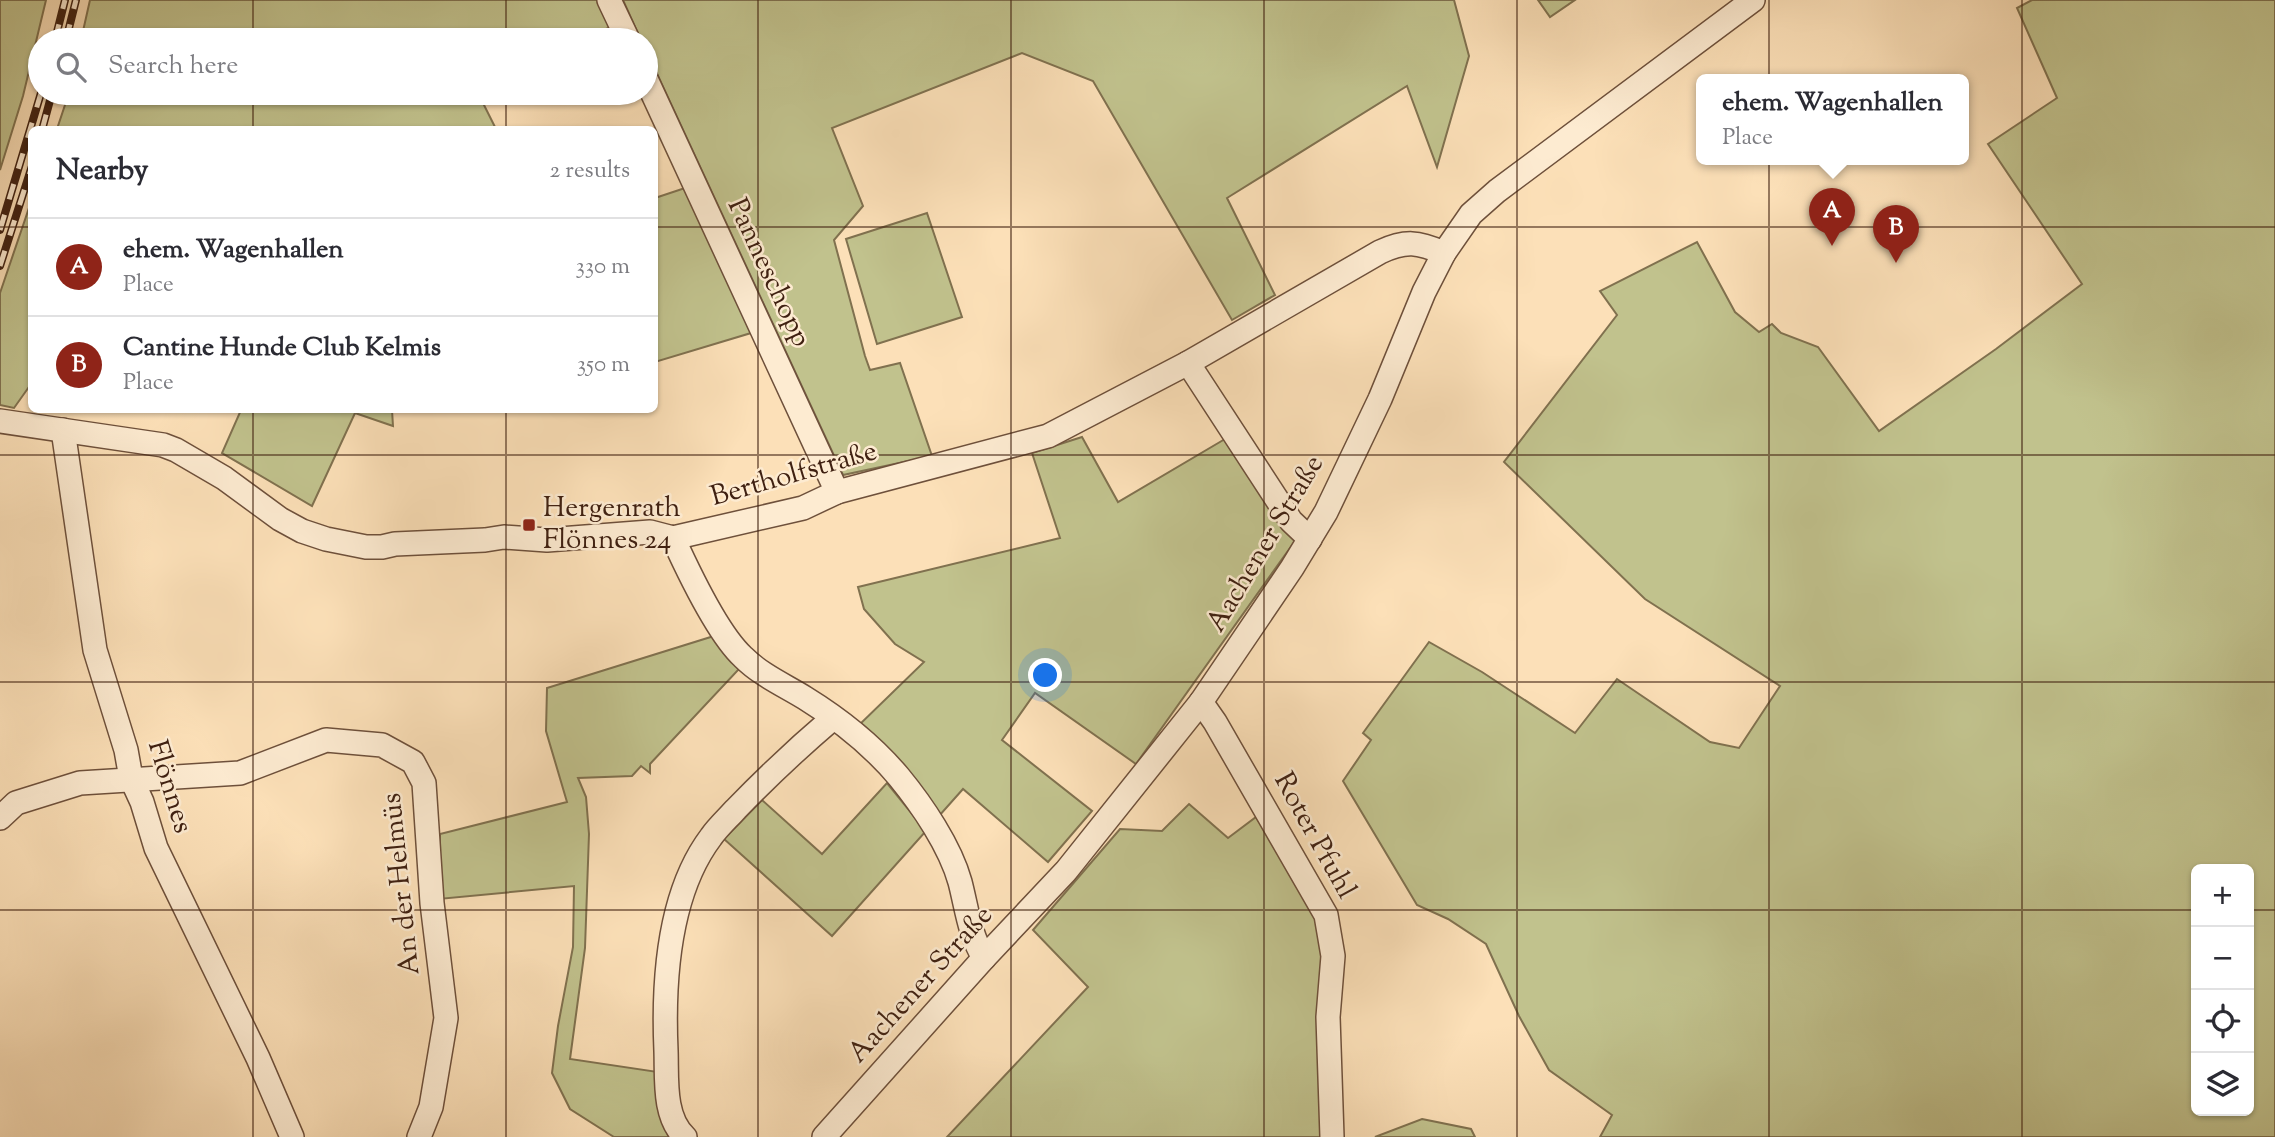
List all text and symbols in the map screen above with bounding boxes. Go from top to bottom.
search box [28,28,658,105]
icon: search [52,48,90,86]
text: Search here [108,48,238,85]
popup [1696,74,1969,165]
text: ehem. Wagenhallen [1722,85,1943,122]
text: Place [1722,122,1773,155]
text: Nearby [56,150,148,193]
text: 2 results [550,155,630,188]
pin: A [1809,188,1855,246]
street label: Panneschopp [716,192,820,354]
pin: B [1873,205,1919,263]
text: ehem. Wagenhallen [123,232,344,269]
text: A [70,251,88,284]
text: 330 m [576,251,630,284]
text: Place [123,269,174,302]
text: Cantine Hunde Club Kelmis [123,330,441,367]
text: B [72,349,86,382]
text: 350 m [577,349,630,382]
text: Place [123,367,174,400]
street label: Bertholfstraße [706,432,882,518]
street label: Aachener Straße [1197,448,1335,640]
place label: Hergenrath Flönnes 24 [543,489,681,561]
marker: Hergenrath Flönnes 24 [521,517,537,533]
your location [1028,658,1062,692]
street label: Flönnes [136,736,202,838]
street label: Roter Pfuhl [1263,766,1365,907]
street label: An der Helmüs [373,791,431,977]
map controls [2191,864,2254,1116]
button: + [2191,864,2254,927]
street label: Aachener Straße [839,897,1003,1073]
button: − [2191,927,2254,990]
button: locate [2191,990,2254,1053]
button: layers [2191,1053,2254,1116]

